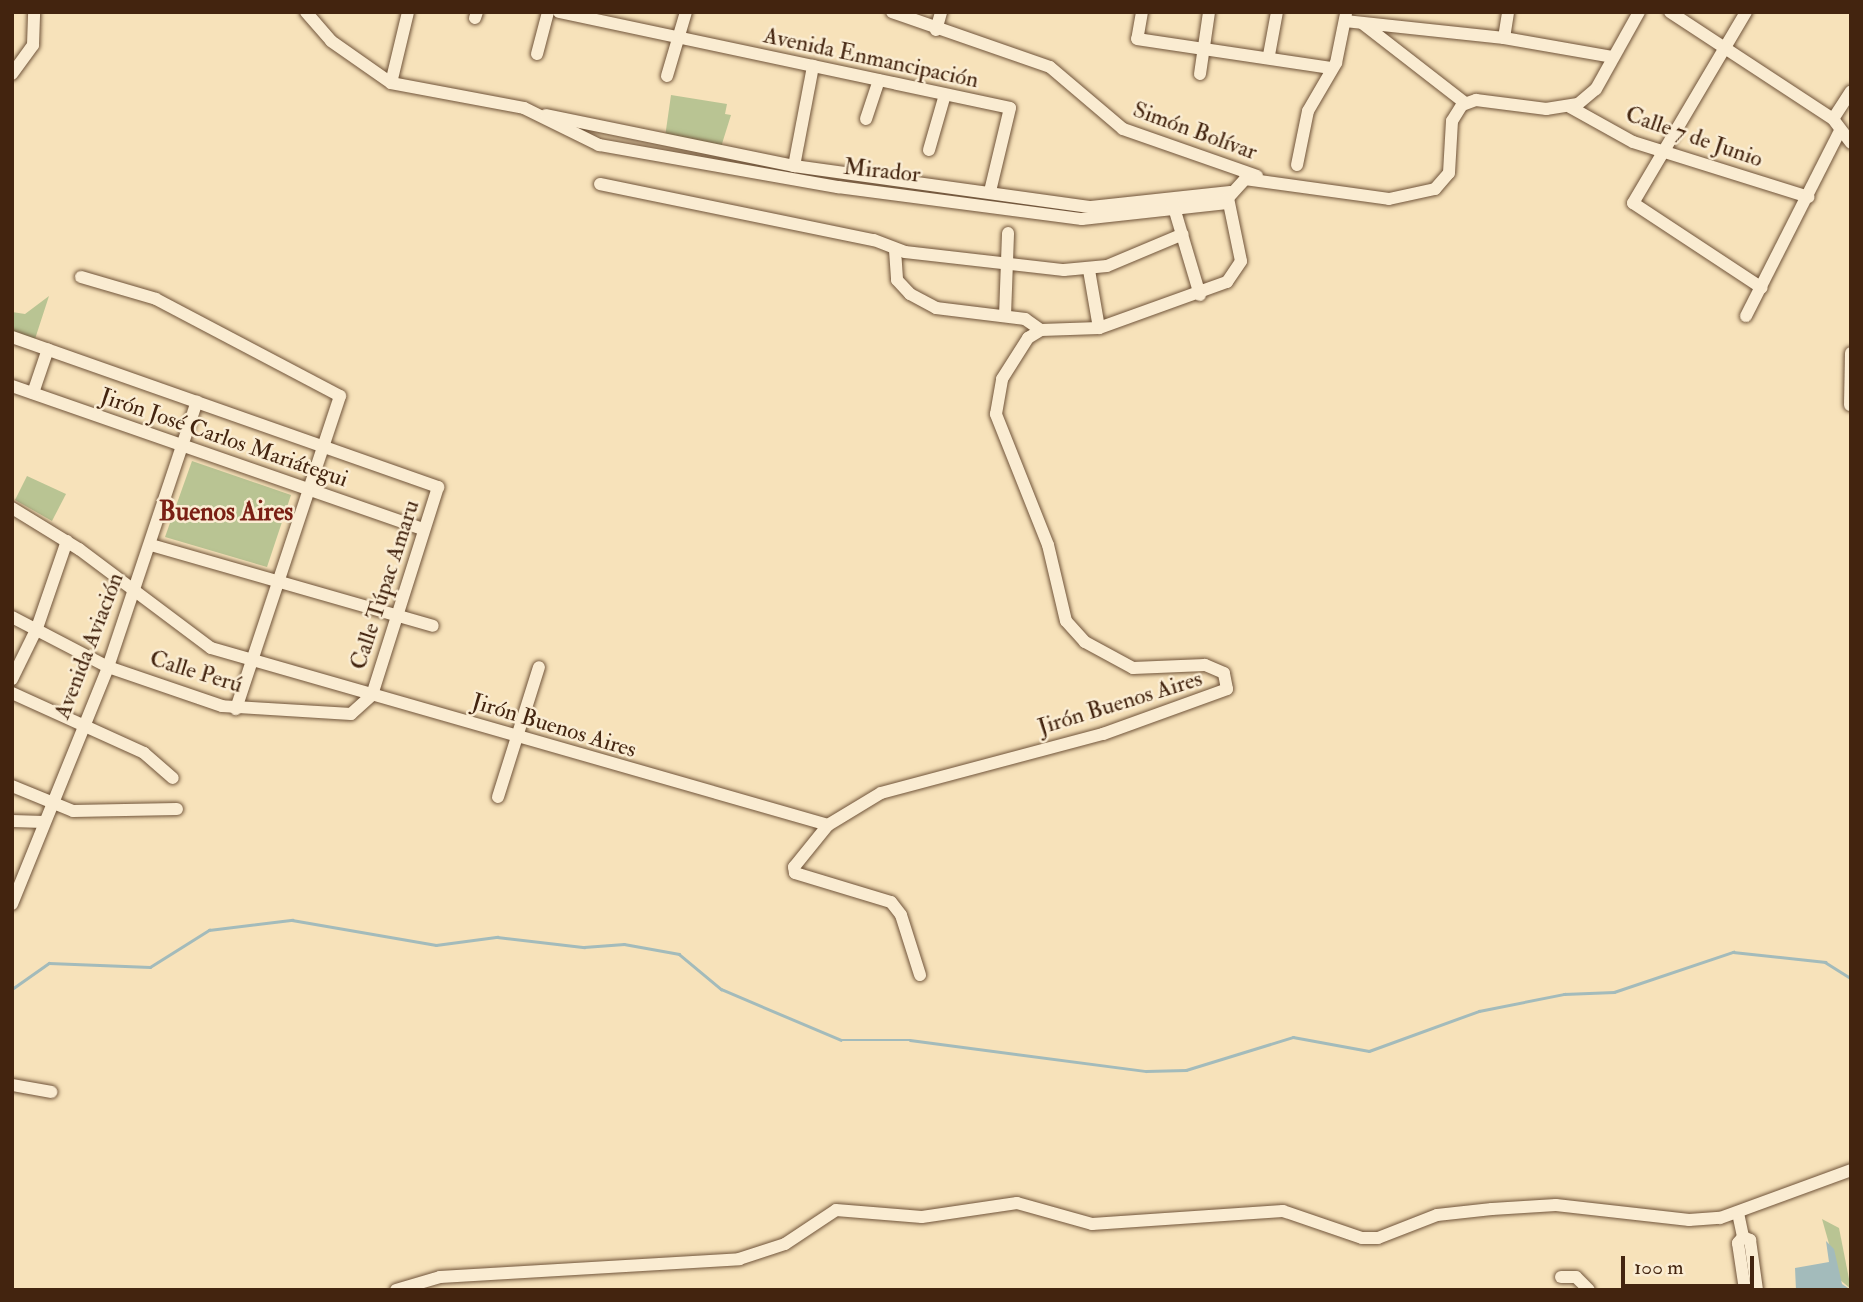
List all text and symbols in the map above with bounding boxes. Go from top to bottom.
street label: Avenida Enmancipación [761,22,981,94]
street label: Simón Bolívar [1129,96,1261,166]
street label: Calle 7 de Junio [1622,101,1766,173]
street label: Mirador [842,153,922,189]
street label: Jirón José Carlos Mariátegui [96,383,352,493]
district label: Buenos Aires [159,497,293,529]
street label: Calle Túpac Amaru [345,497,425,673]
street label: Avenida Aviación [48,569,130,723]
street label: Calle Perú [146,645,246,699]
street label: Jirón Buenos Aires [1034,665,1206,741]
street label: Jirón Buenos Aires [468,688,640,764]
scale bar [1625,1242,1758,1286]
text: 100 m [1634,1254,1684,1281]

